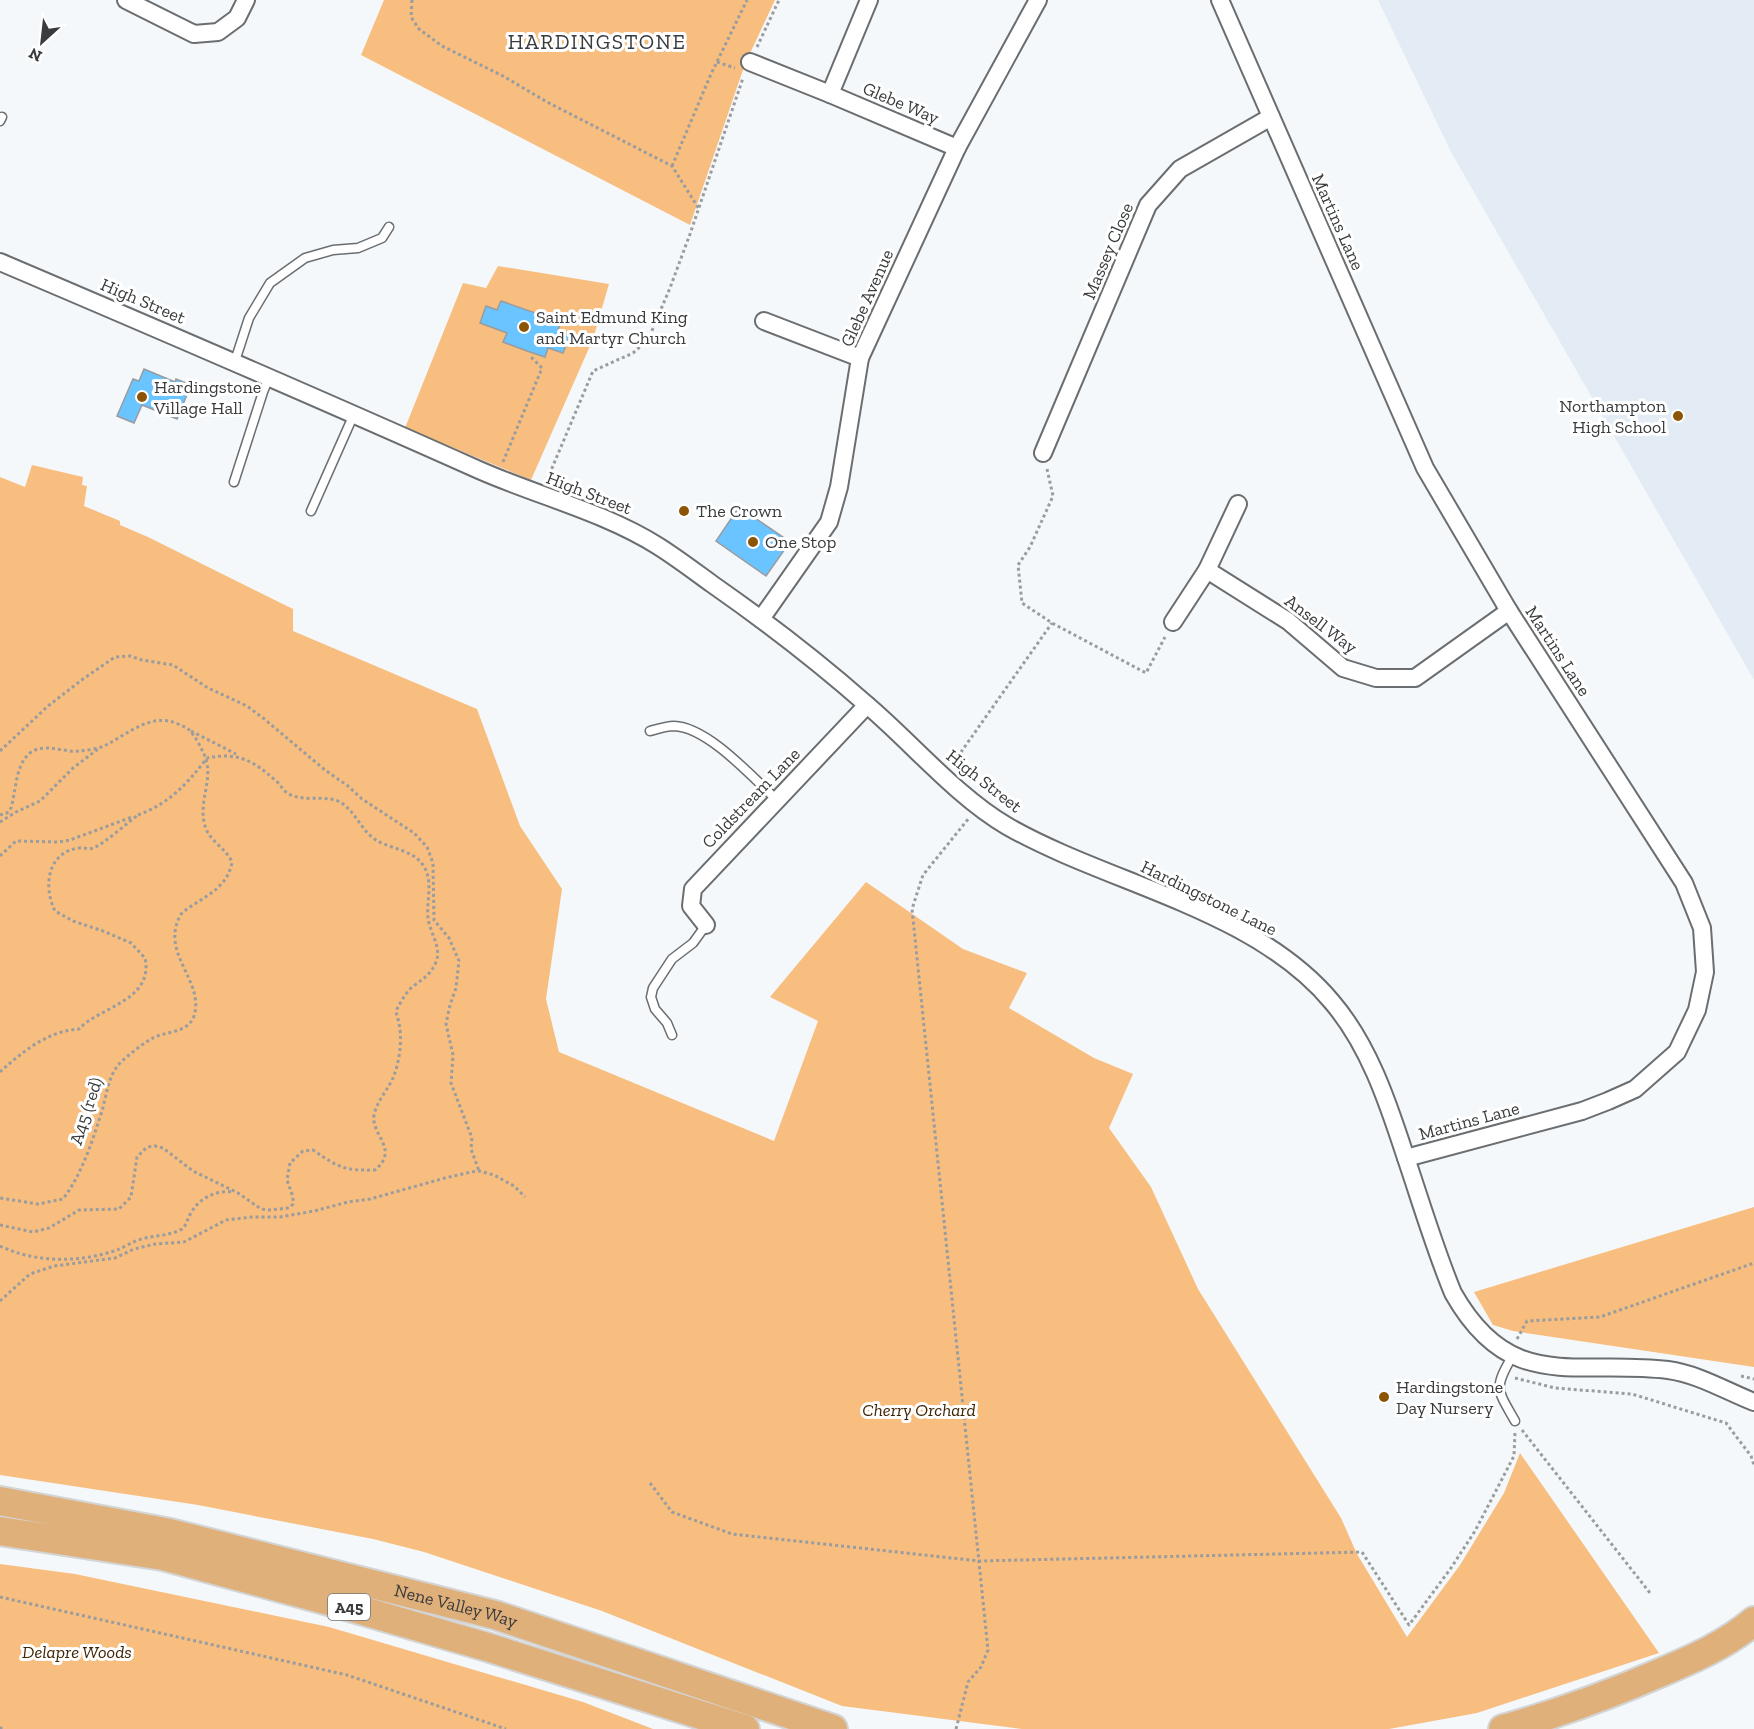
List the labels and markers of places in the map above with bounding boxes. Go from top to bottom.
place label: Saint Edmund King and Martyr Church [536,306,688,349]
marker: Saint Edmund King and Martyr Church [517,320,531,334]
place label: Hardingstone Village Hall [153,376,261,419]
marker: Hardingstone Village Hall [135,390,149,404]
place label: Northampton High School [1559,395,1667,438]
marker: Northampton High School [1671,409,1685,423]
place label: The Crown [696,500,783,522]
marker: The Crown [677,504,691,518]
place label: One Stop [765,531,836,553]
marker: One Stop [746,535,760,549]
place label: Hardingstone Day Nursery [1396,1376,1503,1419]
marker: Hardingstone Day Nursery [1377,1390,1391,1404]

